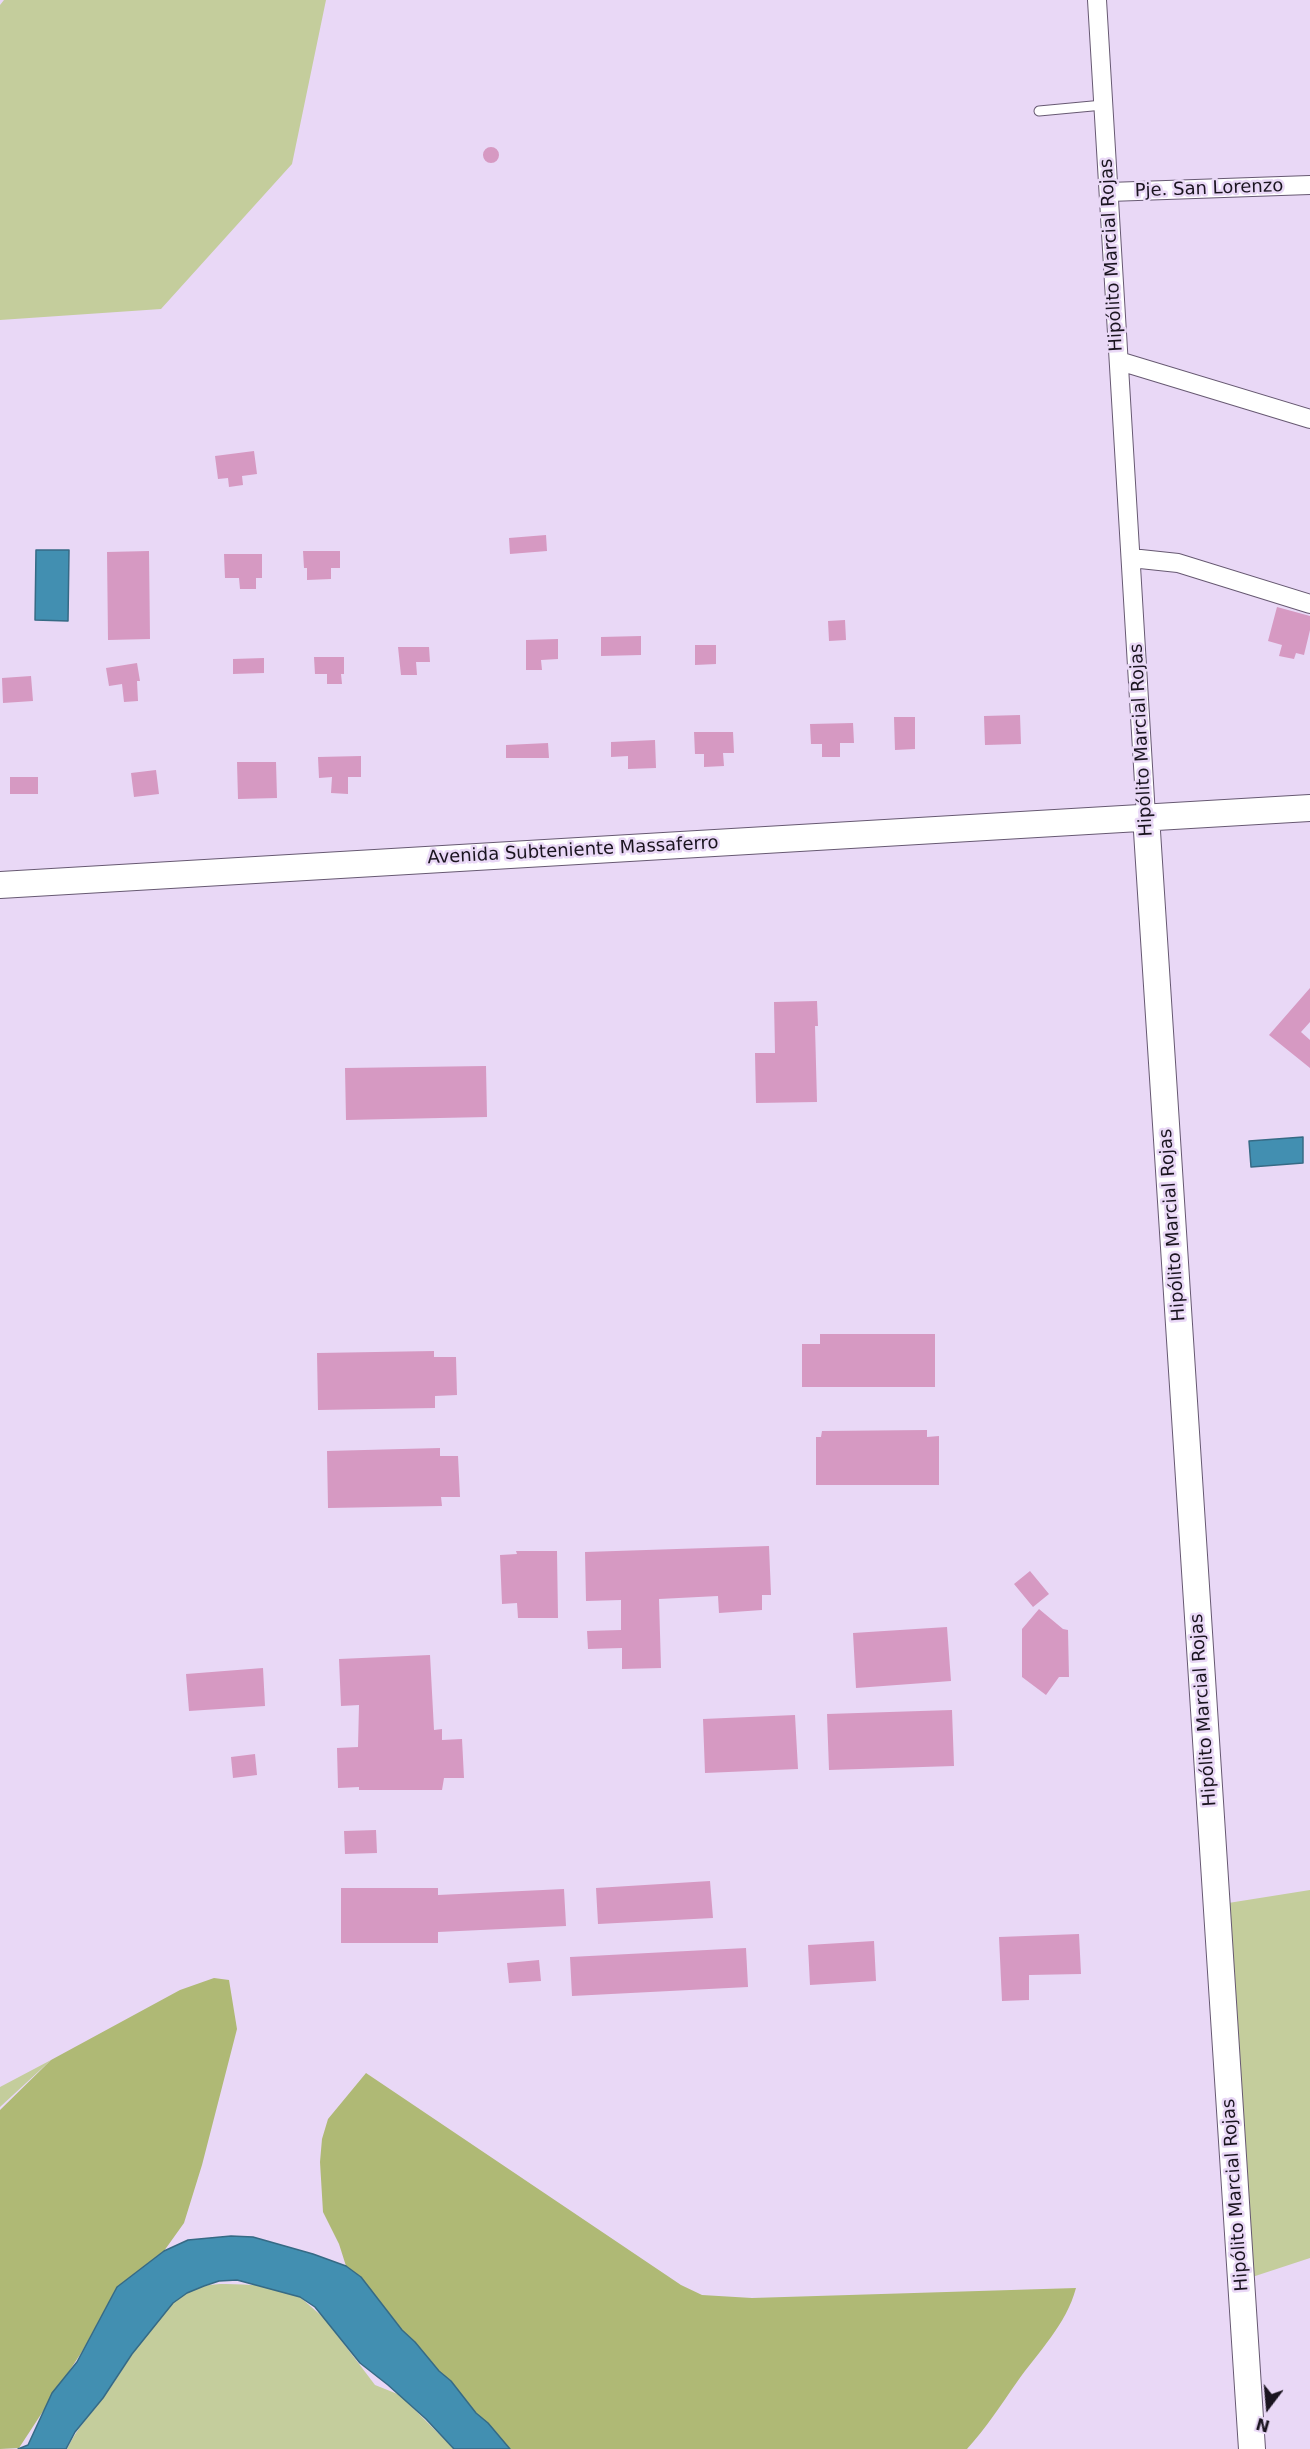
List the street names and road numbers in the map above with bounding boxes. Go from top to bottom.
street label: Hipólito Marcial Rojas [1096,158,1128,352]
street label: Pje. San Lorenzo [1134,176,1284,202]
street label: Hipólito Marcial Rojas [1126,643,1158,837]
street label: Avenida Subteniente Massaferro [427,833,719,869]
street label: Hipólito Marcial Rojas [1155,1128,1191,1322]
street label: Hipólito Marcial Rojas [1186,1613,1222,1807]
street label: Hipólito Marcial Rojas [1218,2098,1254,2292]

